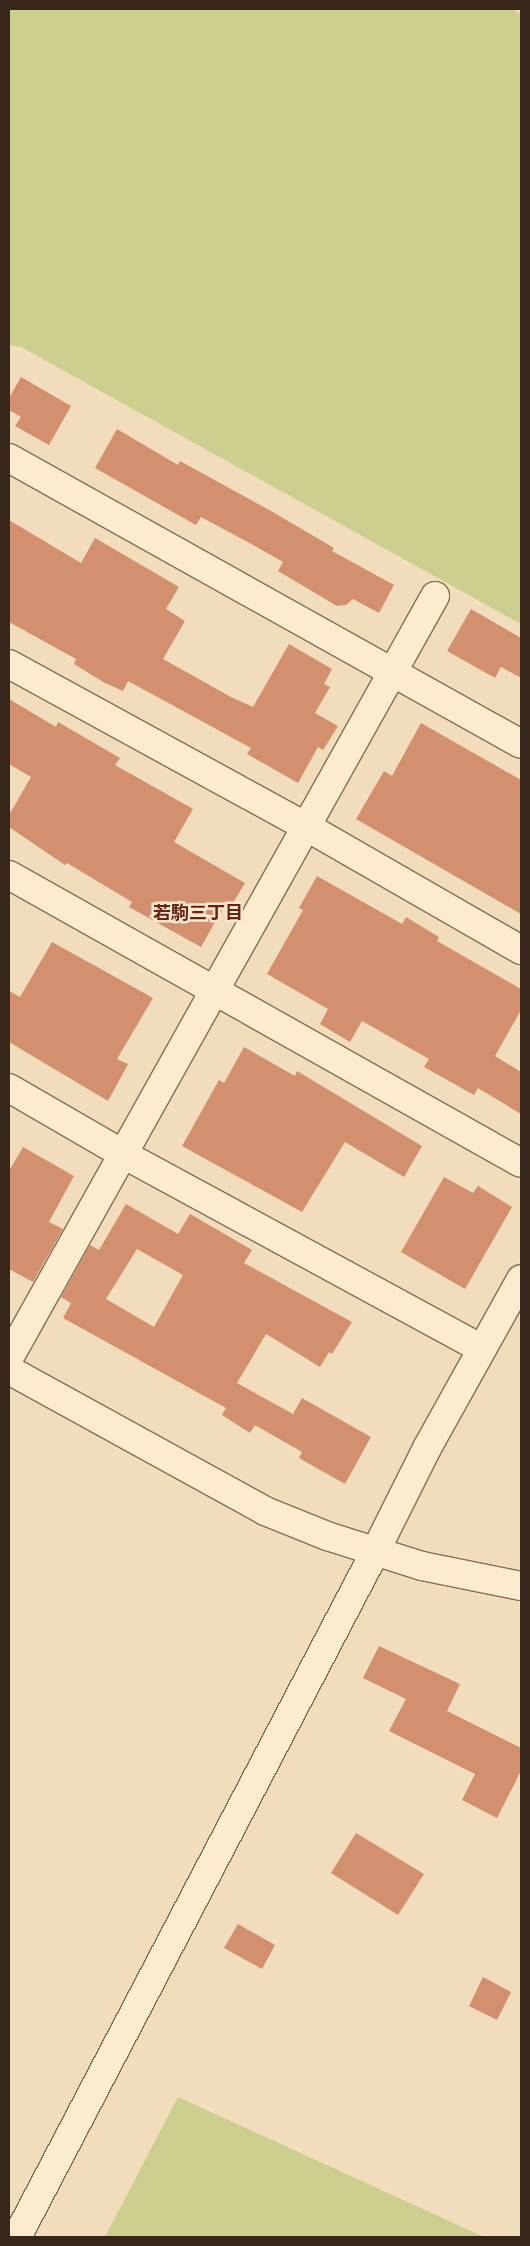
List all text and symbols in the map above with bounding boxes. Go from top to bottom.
district label: 若駒三丁目 [153,901,243,923]

